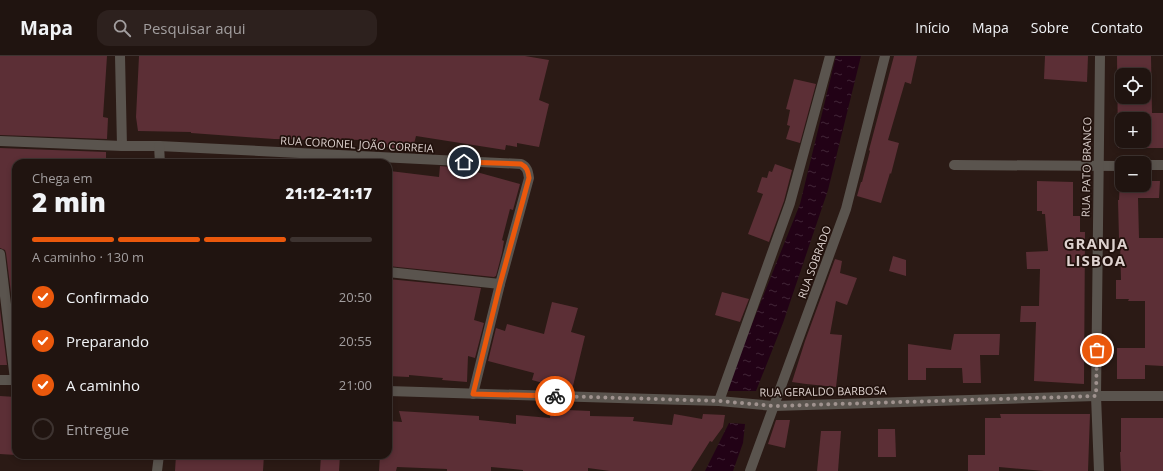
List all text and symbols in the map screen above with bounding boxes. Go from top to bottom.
search box [97,10,377,46]
text: Mapa [20,15,73,41]
icon: search [111,17,133,39]
text: Pesquisar aqui [143,18,246,38]
text: Início [915,18,950,37]
text: Mapa [972,18,1009,37]
text: Sobre [1031,18,1069,37]
text: Contato [1091,18,1143,37]
map controls [1115,68,1151,192]
button: locate [1115,68,1151,104]
button: + [1115,112,1151,148]
street label: RUA PATO BRANCO [1078,117,1094,217]
street label: RUA CORONEL JOÃO CORREIA [280,132,434,156]
pin [447,145,481,179]
icon: home [453,151,475,173]
button: − [1115,156,1151,192]
text: Chega em [32,169,92,187]
text: 21:12–21:17 [286,183,372,203]
text: 2 min [32,184,106,220]
street label: RUA SOBRADO [794,223,834,301]
district label: GRANJA LISBOA [1064,233,1128,270]
text: A caminho · 130 m [32,248,144,266]
icon: check [32,286,54,308]
text: Confirmado [66,287,149,307]
text: 20:50 [339,288,372,306]
icon: check [32,330,54,352]
text: Preparando [66,331,149,351]
text: 20:55 [339,332,372,350]
pin [1080,333,1114,367]
icon: bag [1086,339,1108,361]
icon: check [32,374,54,396]
text: A caminho [66,375,140,395]
text: 21:00 [339,376,372,394]
courier [535,376,575,416]
street label: RUA GERALDO BARBOSA [759,382,887,400]
icon: bike [544,385,566,407]
text: Entregue [66,419,129,439]

